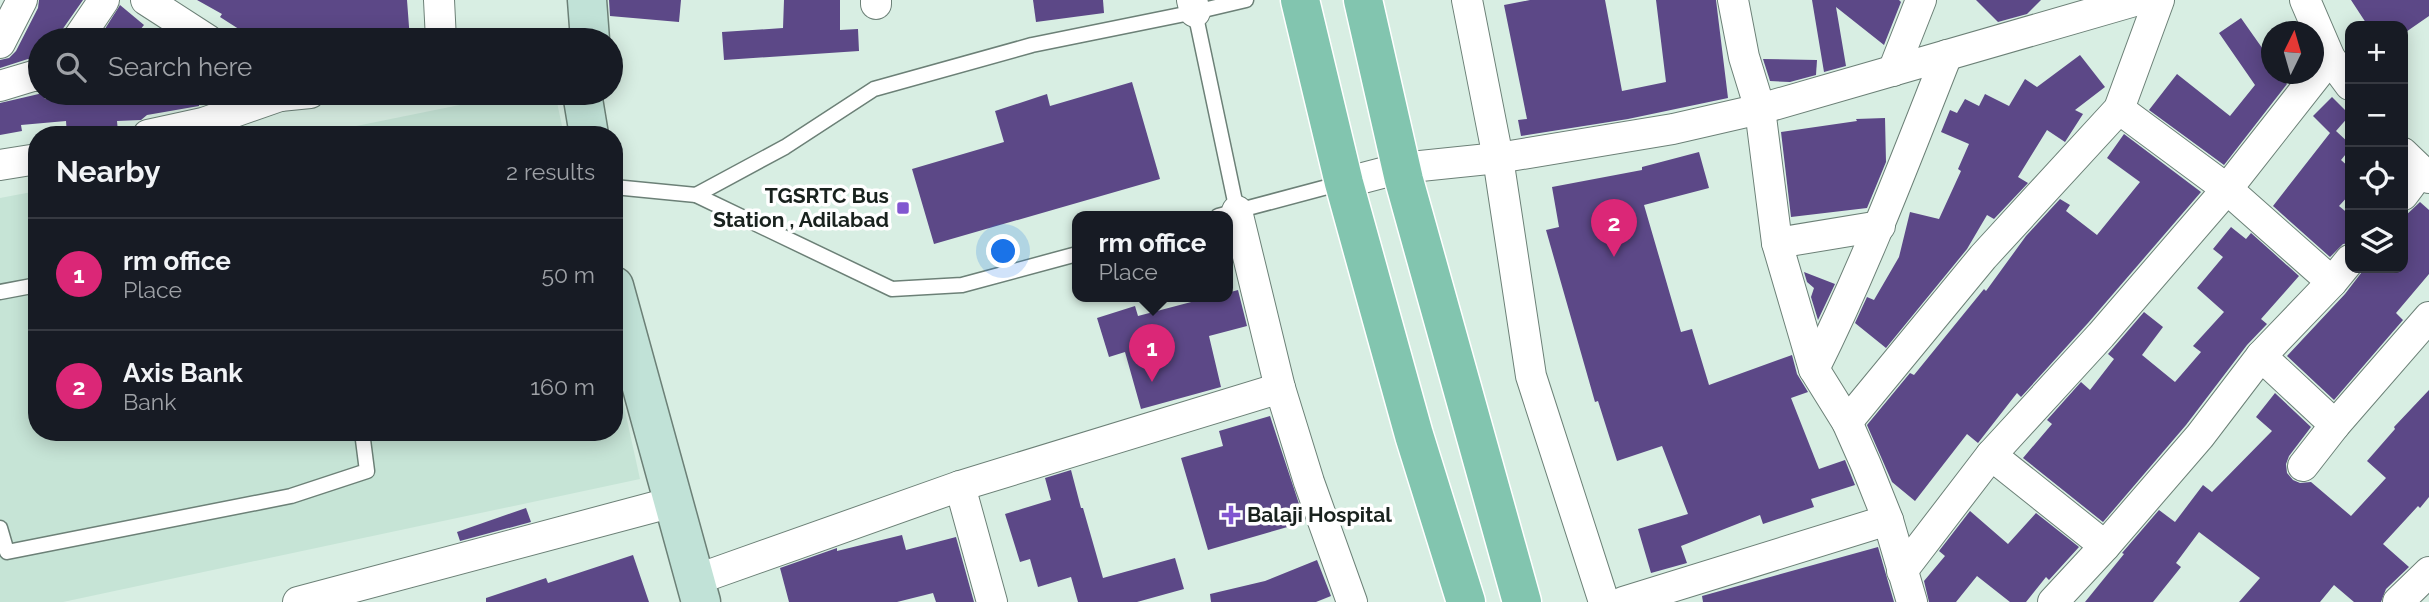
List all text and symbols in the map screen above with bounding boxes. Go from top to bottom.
north arrow [2261,21,2324,84]
map controls [2345,21,2408,273]
button: + [2345,21,2408,84]
search box [28,28,623,105]
icon: search [52,48,90,86]
text: Search here [108,52,252,82]
button: − [2345,84,2408,147]
button: locate [2345,147,2408,210]
text: Nearby [56,154,160,189]
text: 2 results [506,158,595,185]
place label: TGSRTC Bus Station , Adilabad [713,183,889,232]
pin: 2 [1591,199,1637,257]
marker: TGSRTC Bus Station , Adilabad [895,200,911,216]
button: layers [2345,210,2408,273]
popup [1072,211,1233,302]
text: rm office [1099,228,1206,258]
your location [986,234,1020,268]
text: rm office [123,246,231,276]
text: Place [1099,258,1158,285]
text: 1 [73,261,85,288]
text: 50 m [541,261,595,288]
text: Place [123,276,182,303]
pin: 1 [1129,324,1175,382]
text: Axis Bank [123,358,243,388]
text: 2 [73,373,85,400]
text: 160 m [530,373,595,400]
text: Bank [123,388,176,415]
place label: Balaji Hospital [1247,502,1392,527]
marker: Balaji Hospital [1221,505,1241,525]

